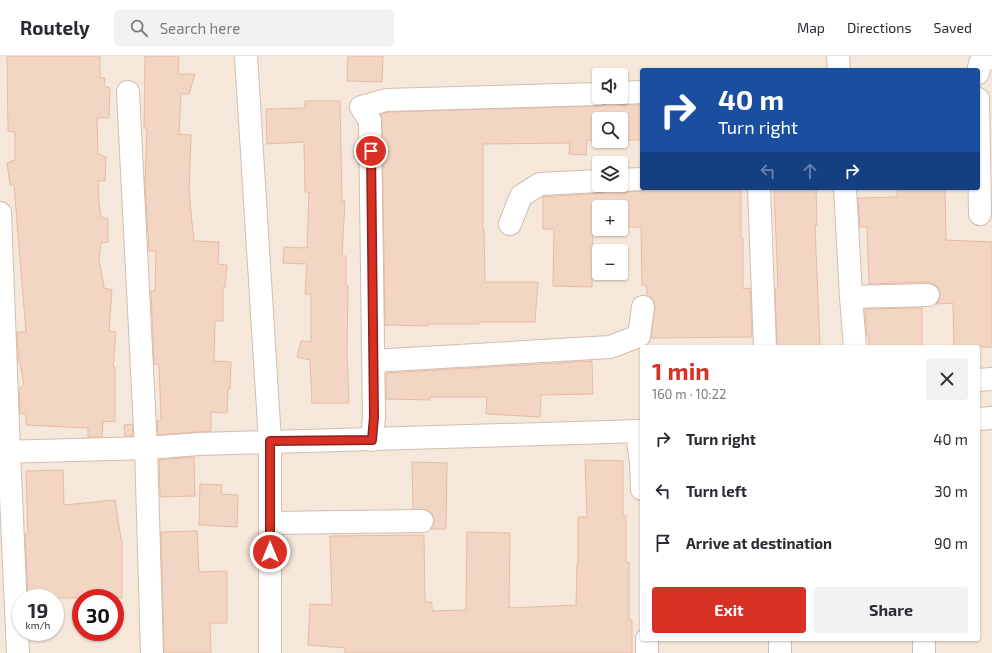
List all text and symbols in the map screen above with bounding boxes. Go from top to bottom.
search box [114,10,394,46]
text: Routely [20,16,90,39]
icon: search [128,17,150,39]
text: Search here [160,19,240,37]
text: Map [797,19,825,36]
text: Directions [847,19,912,36]
text: Saved [934,19,972,36]
map controls [592,68,628,280]
button: sound [592,68,628,104]
text: 40 m [718,82,784,116]
icon: right [652,84,704,136]
button: search [592,112,628,148]
text: Turn right [718,116,798,138]
pin [354,134,388,168]
icon: arrive [360,140,382,162]
button: layers [592,156,628,192]
icon: left [757,160,779,182]
icon: ahead [799,160,821,182]
icon: right [841,160,863,182]
button: + [592,200,628,236]
button: − [592,244,628,280]
text: 1 min [652,356,710,385]
button: close [926,358,968,400]
text: 160 m · 10:22 [652,386,726,402]
icon: right [652,428,674,450]
text: Turn right [686,430,756,448]
text: 40 m [933,430,968,448]
icon: left [652,480,674,502]
text: Turn left [686,482,747,500]
text: 30 m [934,482,968,500]
position arrow [249,531,291,573]
icon: arrive [652,532,674,554]
text: Arrive at destination [686,534,832,552]
text: 90 m [934,534,968,552]
button: Exit [652,587,806,633]
button: Share [814,587,968,633]
speed limit sign: 30 [72,589,124,641]
text: 19 [28,598,48,622]
text: km/h [26,619,50,631]

